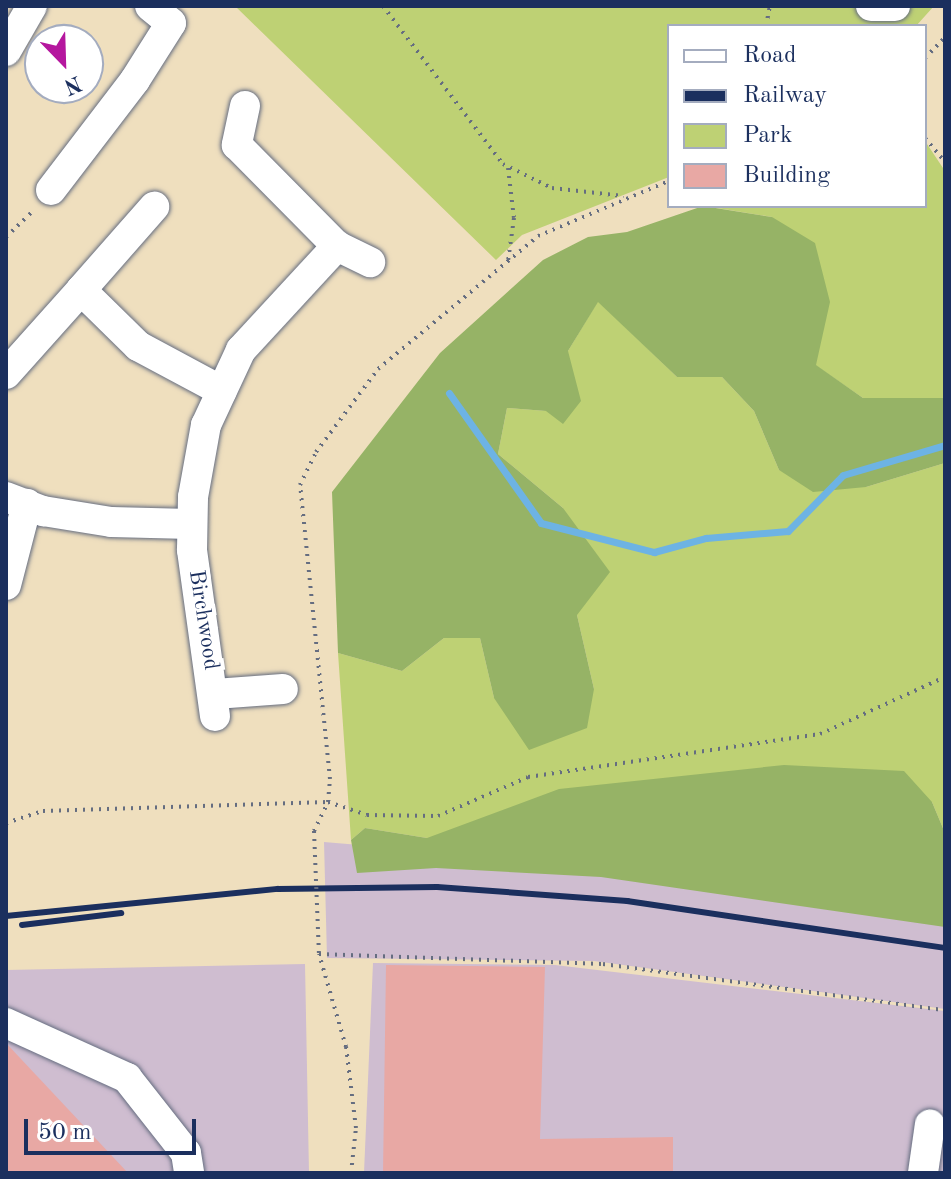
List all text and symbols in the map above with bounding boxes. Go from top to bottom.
north arrow [24,24,104,104]
legend [667,24,927,208]
text: Road [743,44,796,68]
text: N [61,71,85,98]
text: Railway [743,84,827,108]
text: Park [743,124,792,148]
text: Building [743,164,830,188]
street label: Birchwood [182,568,224,672]
scale bar [28,1103,200,1153]
text: 50 m [38,1121,92,1145]

